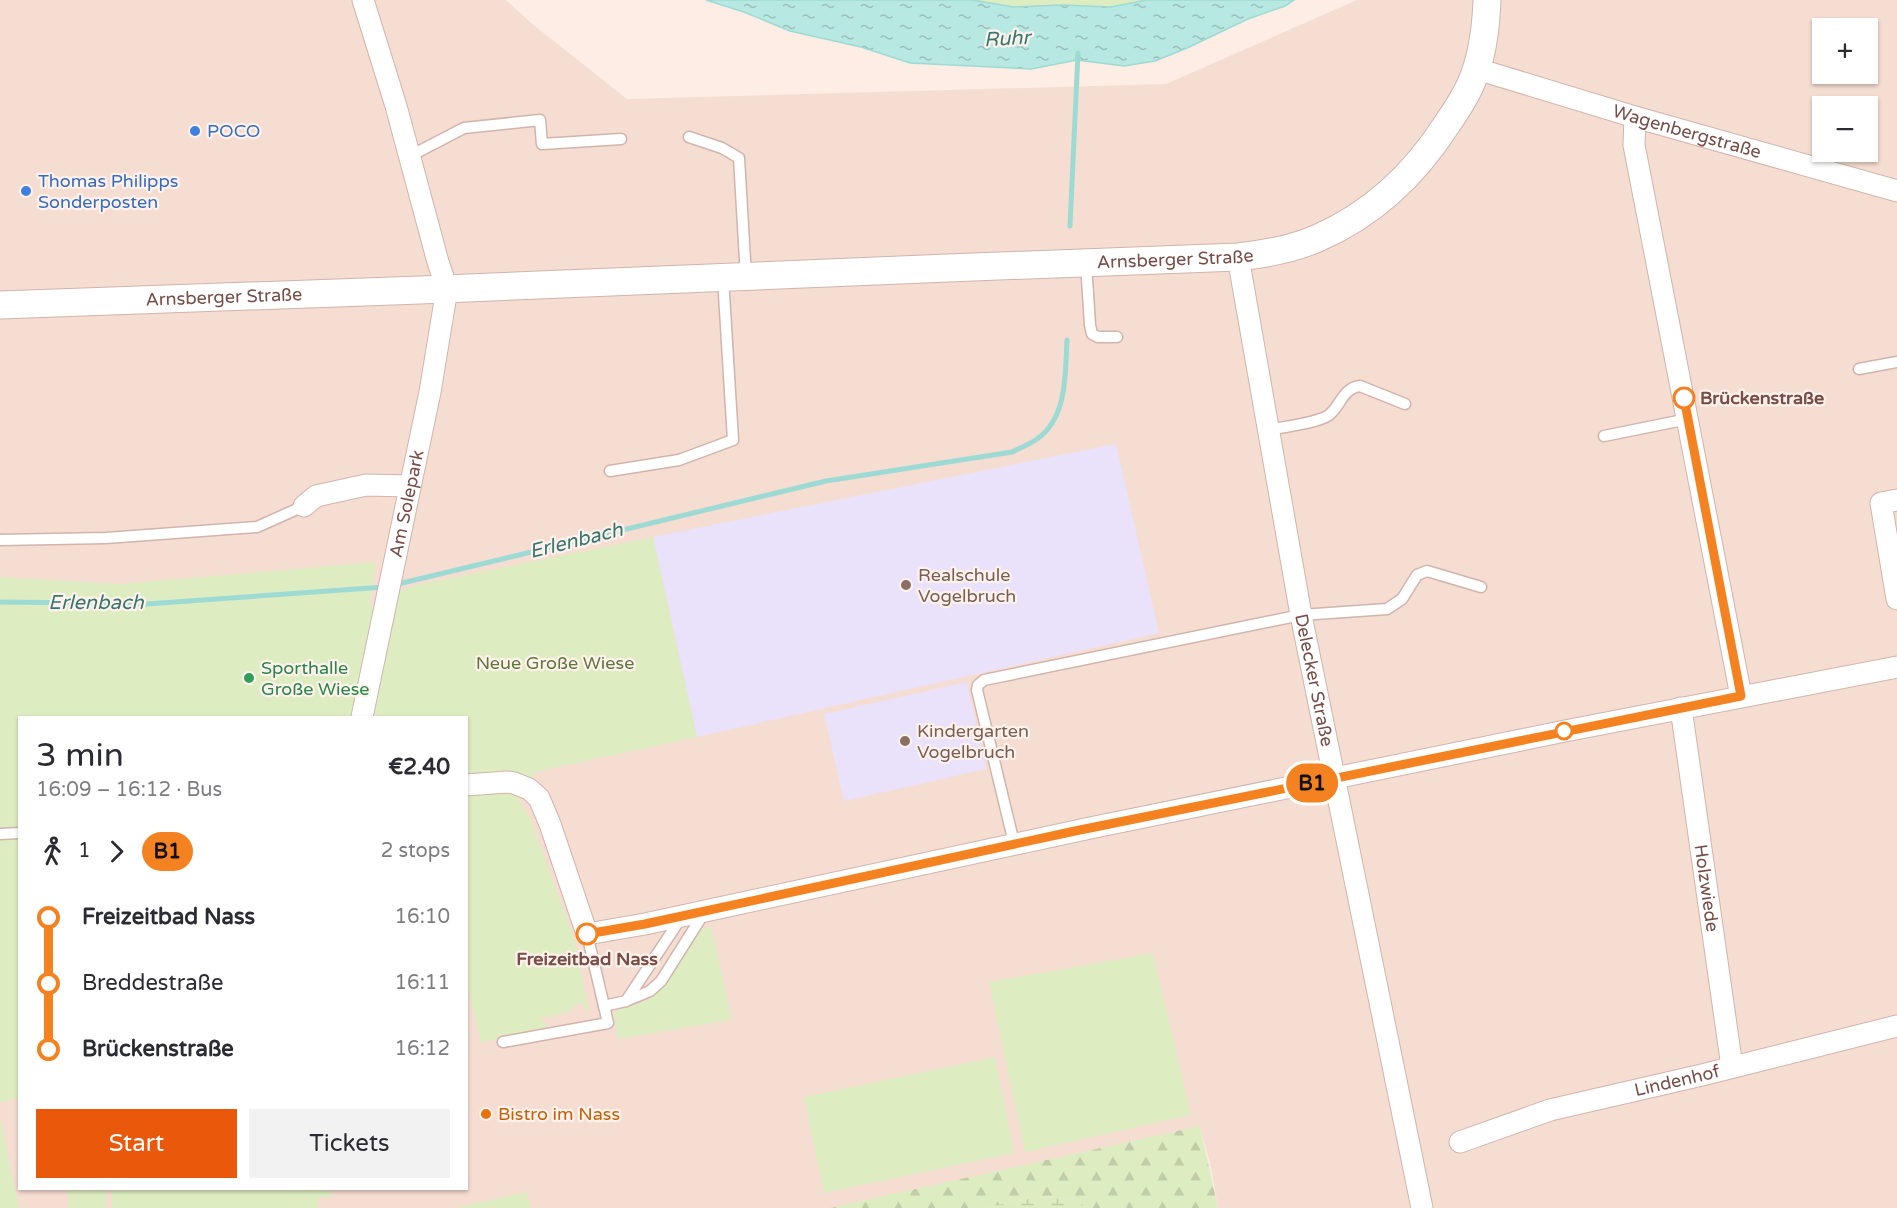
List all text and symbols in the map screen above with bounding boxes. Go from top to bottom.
map controls [1812,18,1878,162]
button: + [1812,18,1878,84]
water label: Ruhr [983,26,1033,52]
button: − [1812,96,1878,162]
street label: Wagenbergstraße [1610,100,1764,163]
place label: POCO [207,120,260,142]
marker: POCO [188,124,202,138]
place label: Thomas Philipps Sonderposten [38,170,178,213]
marker: Thomas Philipps Sonderposten [19,184,33,198]
street label: Arnsberger Straße [1096,244,1255,273]
street label: Arnsberger Straße [145,283,303,311]
marker: Brückenstraße [1673,387,1695,409]
place label: Brückenstraße [1700,387,1824,409]
street label: Am Solepark [385,448,429,559]
water label: Erlenbach [527,518,626,564]
place label: Realschule Vogelbruch [918,564,1016,607]
marker: Realschule Vogelbruch [899,578,913,592]
water label: Erlenbach [48,591,145,615]
street label: Delecker Straße [1290,612,1339,748]
park label: Neue Große Wiese [476,652,634,674]
place label: Sporthalle Große Wiese [261,657,370,700]
marker: Sporthalle Große Wiese [242,671,256,685]
place label: Kindergarten Vogelbruch [917,720,1029,763]
unlabelled marker [1555,722,1573,740]
marker: Kindergarten Vogelbruch [898,734,912,748]
text: 3 min [36,736,124,775]
text: €2.40 [388,754,450,780]
line badge: B1 [1285,764,1339,802]
text: B1 [1298,771,1326,796]
text: 16:09 – 16:12 · Bus [36,778,222,802]
icon: walk [36,835,69,868]
icon: forward [100,835,133,868]
text: 1 [78,839,91,863]
text: B1 [154,839,181,864]
text: 2 stops [381,839,450,863]
street label: Holzwiede [1690,843,1724,933]
text: Freizeitbad Nass [82,904,255,930]
text: 16:10 [395,905,450,929]
marker: Freizeitbad Nass [576,923,598,945]
place label: Freizeitbad Nass [516,948,658,970]
text: Breddestraße [82,970,223,996]
text: 16:11 [395,971,450,995]
text: Brückenstraße [82,1036,234,1062]
text: 16:12 [395,1037,450,1061]
street label: Lindenhof [1632,1060,1722,1101]
place label: Bistro im Nass [498,1103,620,1125]
marker: Bistro im Nass [479,1107,493,1121]
button: Start [36,1109,237,1178]
button: Tickets [249,1109,450,1178]

